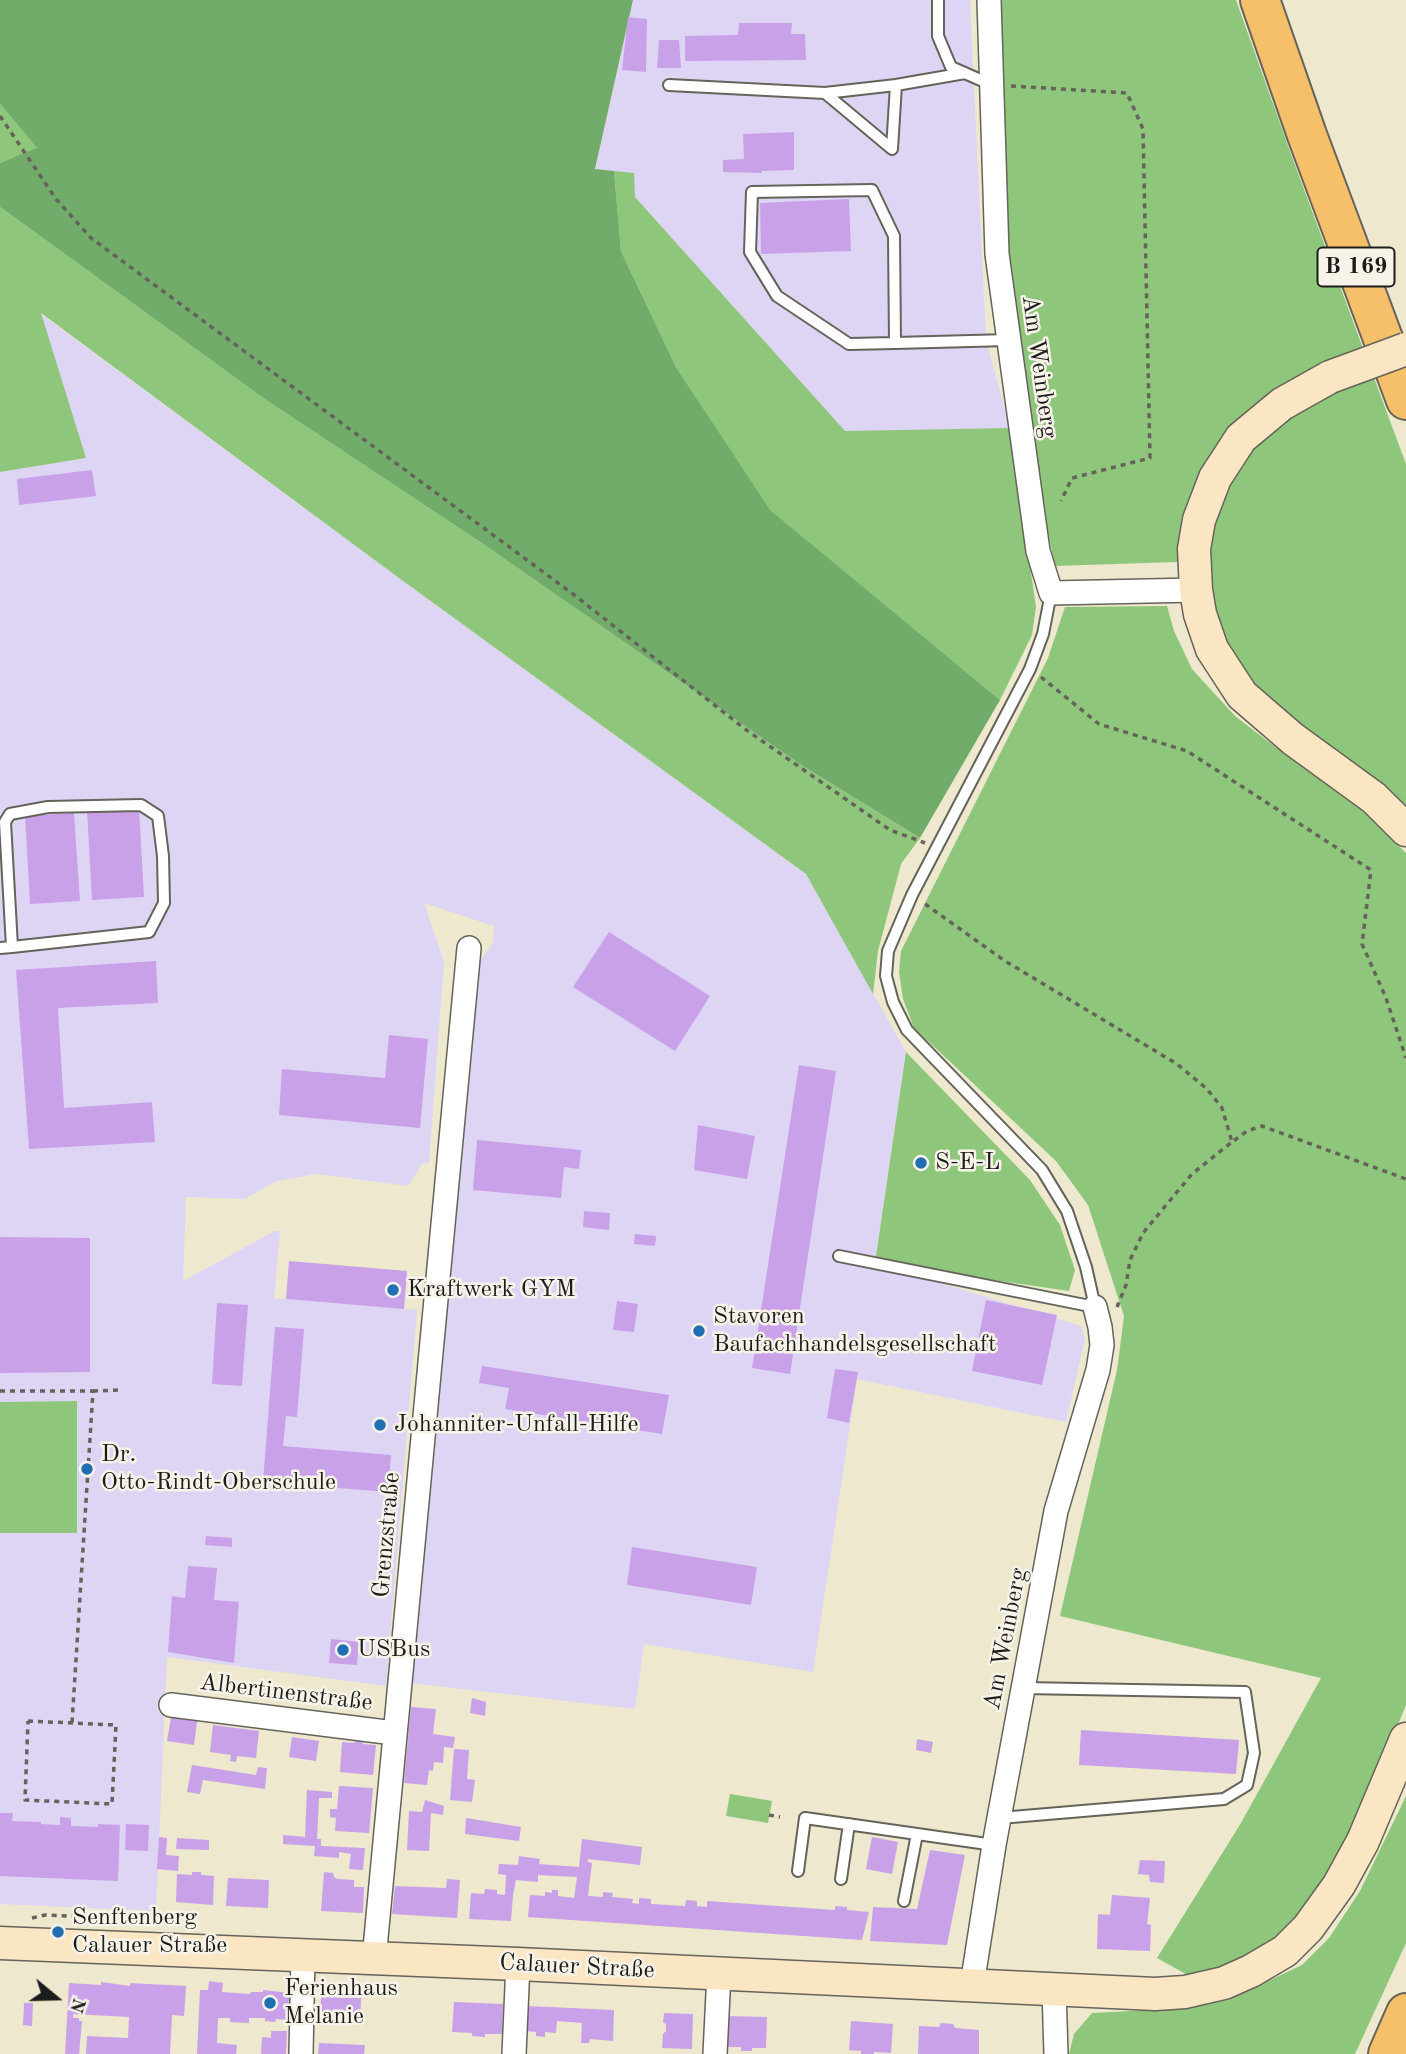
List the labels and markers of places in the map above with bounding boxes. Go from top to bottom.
place label: S-E-L [935,1149,1000,1177]
marker: S-E-L [913,1155,929,1171]
place label: Kraftwerk GYM [407,1276,576,1304]
marker: Kraftwerk GYM [385,1282,401,1298]
place label: Stavoren Baufachhandelsgesellschaft [713,1303,996,1359]
marker: Stavoren Baufachhandelsgesellschaft [691,1323,707,1339]
place label: Johanniter-Unfall-Hilfe [394,1411,638,1439]
marker: Johanniter-Unfall-Hilfe [372,1417,388,1433]
place label: Dr. Otto-Rindt-Oberschule [101,1441,336,1497]
marker: Dr. Otto-Rindt-Oberschule [79,1461,95,1477]
place label: USBus [357,1636,430,1664]
marker: USBus [335,1642,351,1658]
place label: Senftenberg Calauer Straße [72,1904,227,1960]
marker: Senftenberg Calauer Straße [50,1924,66,1940]
place label: Ferienhaus Melanie [284,1975,398,2031]
marker: Ferienhaus Melanie [262,1995,278,2011]

